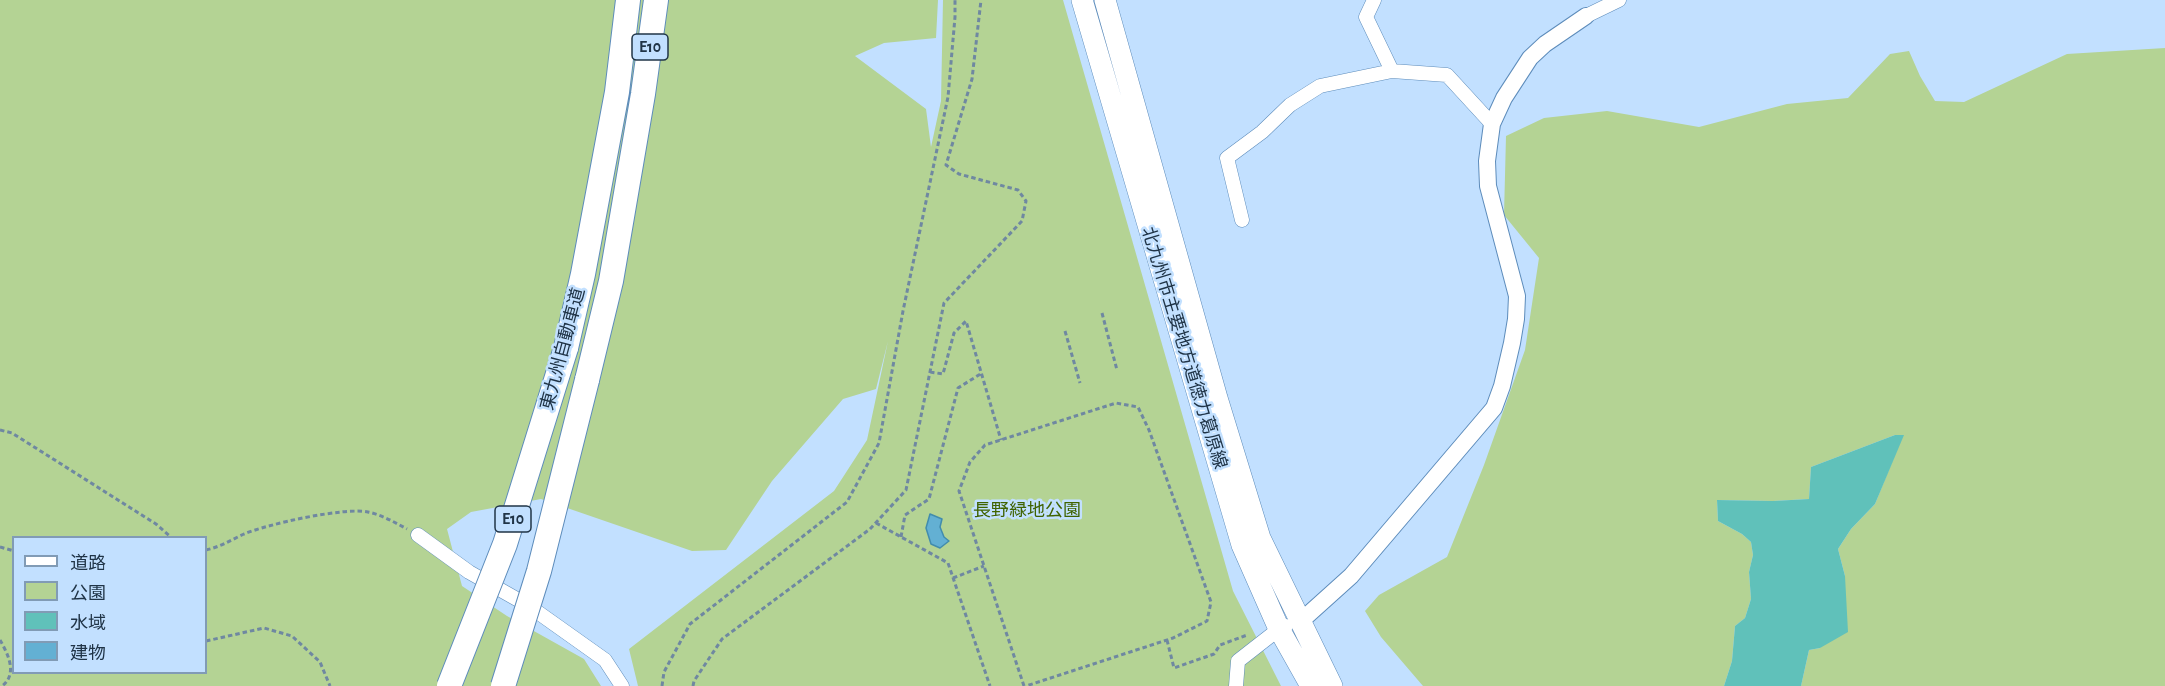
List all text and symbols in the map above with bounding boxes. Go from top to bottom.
road number: E10 [632,34,668,60]
street label: 北九州市主要地方道徳力葛原線 [1137,224,1231,472]
street label: 東九州自動車道 [536,285,590,413]
park label: 長野緑地公園 [973,500,1081,522]
road number: E10 [495,506,531,532]
legend [12,536,207,674]
text: 道路 [70,555,106,573]
text: 公園 [70,585,106,603]
text: 水域 [70,615,106,633]
text: 建物 [70,645,106,663]

